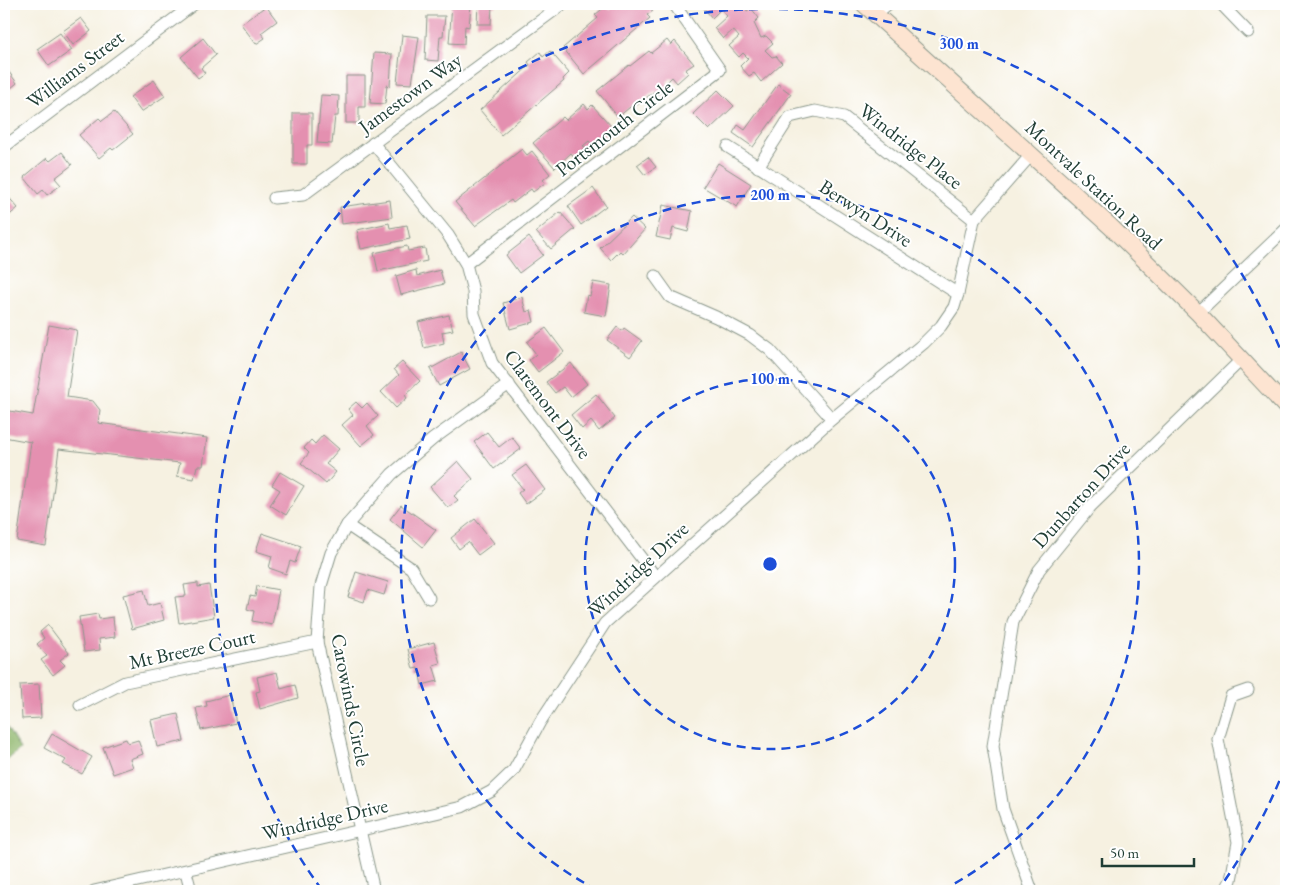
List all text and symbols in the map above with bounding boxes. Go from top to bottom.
street label: Williams Street [21,24,129,114]
text: 300 m [939,34,979,53]
street label: Jamestown Way [352,47,467,140]
street label: Portsmouth Circle [550,74,678,182]
street label: Windridge Place [854,97,968,195]
street label: Montvale Station Road [1020,115,1169,256]
street label: Berwyn Drive [814,173,918,253]
text: 200 m [750,185,790,204]
street label: Claremont Drive [498,344,598,464]
text: 100 m [750,369,790,388]
street label: Dunbarton Drive [1026,436,1136,554]
street label: Windridge Drive [582,516,694,622]
centre of rings [761,555,779,573]
street label: Mt Breeze Court [127,623,258,675]
street label: Carowinds Circle [325,631,377,769]
street label: Windridge Drive [260,792,391,846]
scale bar [1102,835,1195,867]
text: 50 m [1110,843,1139,862]

